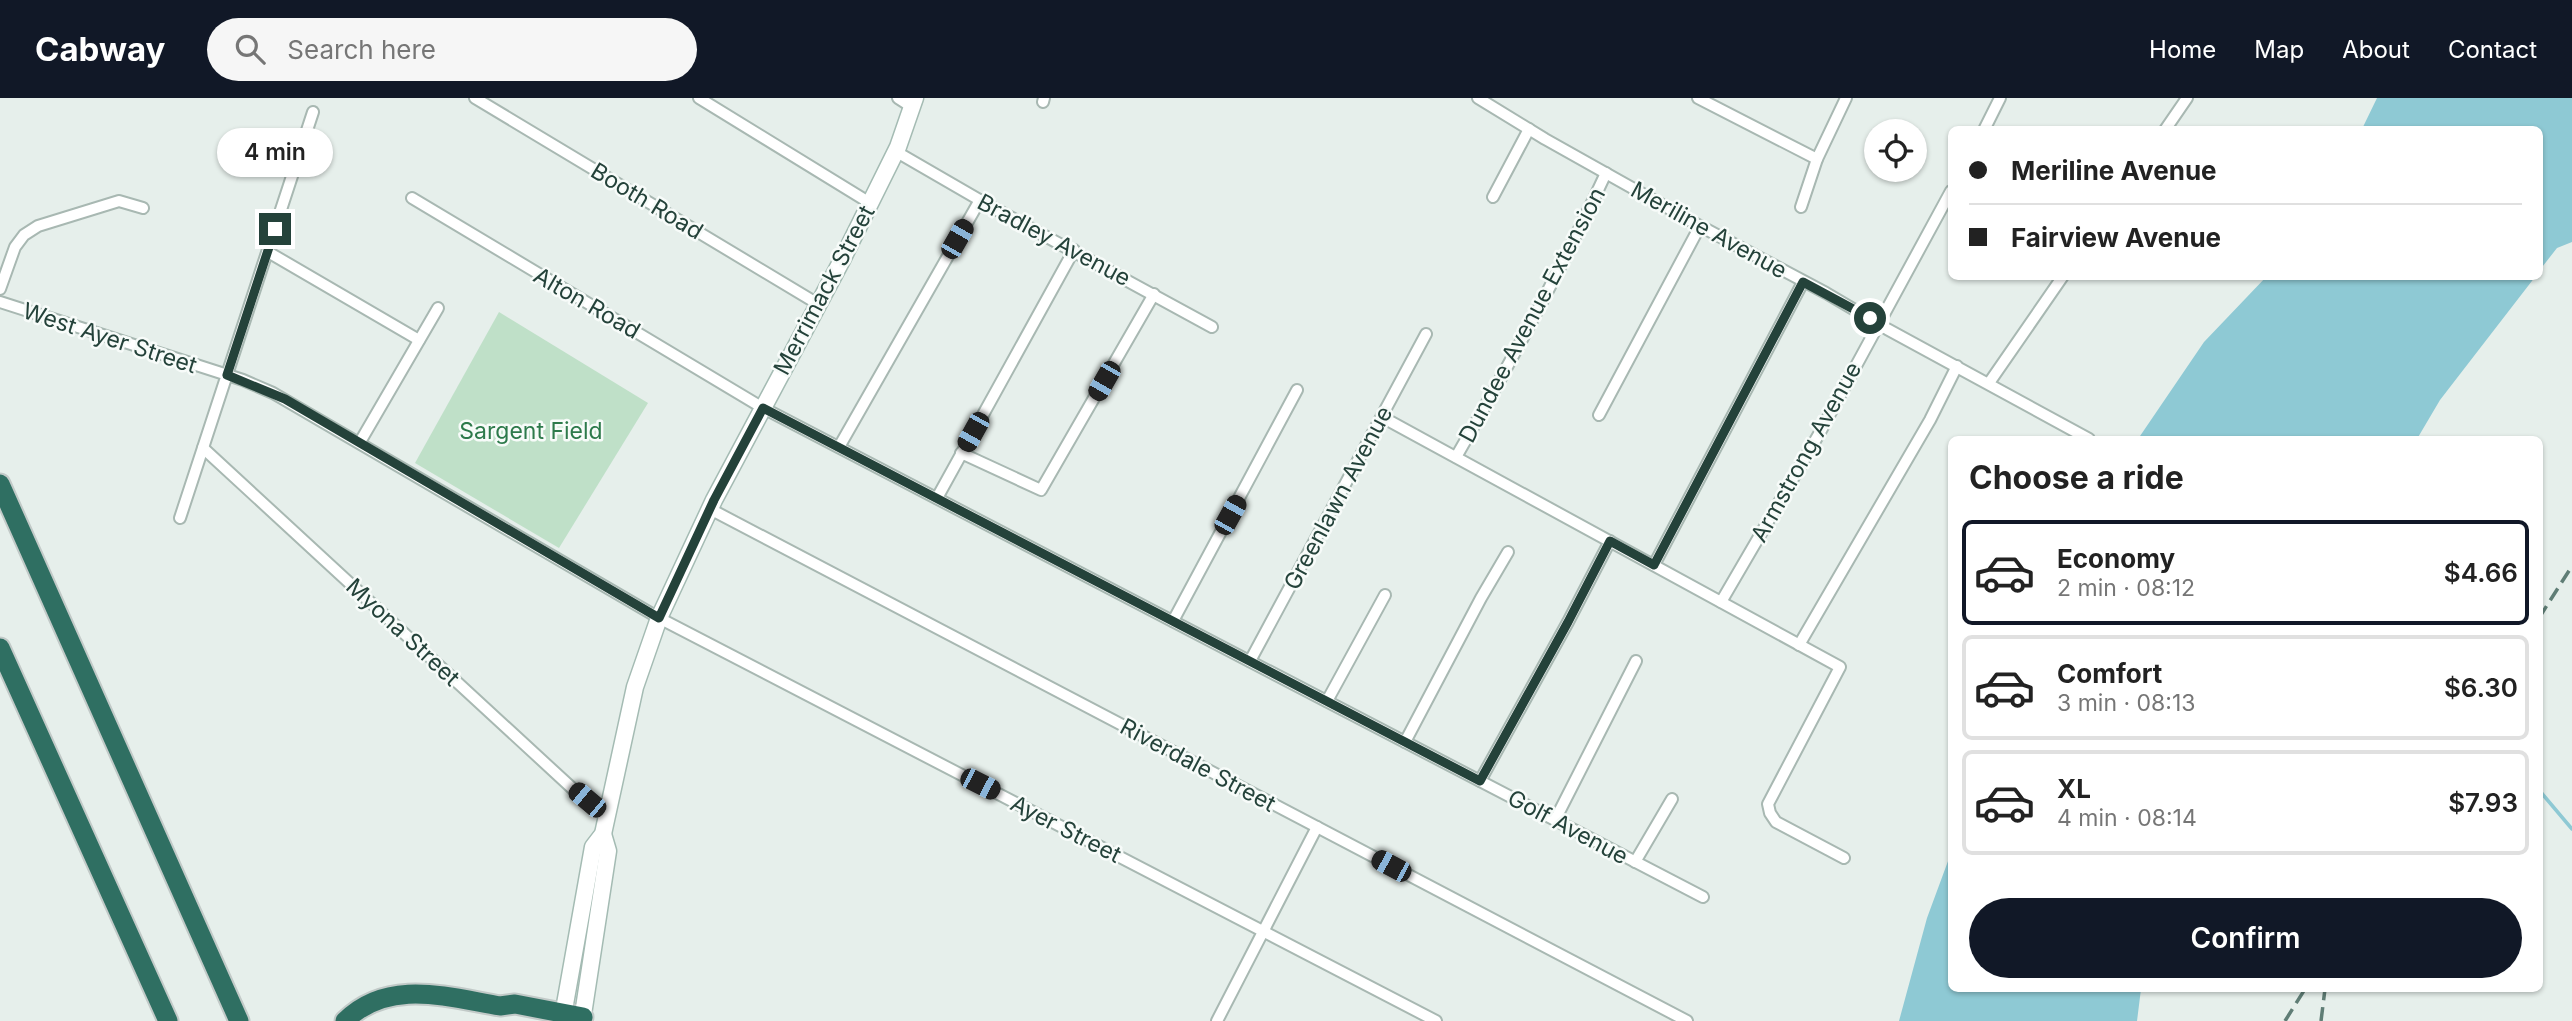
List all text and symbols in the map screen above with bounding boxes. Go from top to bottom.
search box [207,18,697,81]
text: Cabway [35,29,165,69]
icon: search [231,30,269,68]
text: Search here [287,34,436,65]
text: Home [2149,35,2216,64]
text: Map [2254,35,2304,64]
text: About [2342,35,2410,64]
text: Contact [2448,35,2537,64]
map controls [1864,119,1927,182]
button: locate [1864,119,1927,182]
callout: 4 min [217,128,333,176]
text: 4 min [244,138,306,166]
text: Meriline Avenue [2011,155,2217,186]
street label: Booth Road [586,157,708,245]
street label: Meriline Avenue [1626,176,1792,284]
street label: Dundee Avenue Extension [1453,183,1611,447]
street label: Bradley Avenue [973,188,1135,292]
street label: Merrimack Street [768,200,881,380]
route end [259,213,291,245]
car [938,216,977,262]
text: Fairview Avenue [2011,222,2221,253]
street label: Alton Road [529,261,645,345]
street label: West Ayer Street [19,297,201,379]
route start [1854,302,1886,334]
street label: Armstrong Avenue [1745,357,1867,547]
car [1085,358,1124,404]
street label: Greenlawn Avenue [1278,401,1398,595]
car [954,409,993,455]
park label: Sargent Field [459,417,603,445]
text: Choose a ride [1969,458,2184,497]
car [1211,492,1250,538]
icon: car [1973,541,2036,604]
text: Economy [2057,543,2175,574]
text: $4.66 [2444,557,2518,588]
street label: Myona Street [340,572,466,692]
text: 2 min · 08:12 [2057,574,2195,602]
icon: car [1973,656,2036,719]
text: Comfort [2057,658,2162,689]
text: $6.30 [2444,672,2518,703]
text: 3 min · 08:13 [2057,689,2195,717]
street label: Riverdale Street [1116,712,1281,818]
car [957,765,1004,803]
icon: car [1973,771,2036,834]
text: XL [2057,773,2091,804]
car [565,778,610,822]
street label: Golf Avenue [1503,784,1633,870]
text: $7.93 [2448,787,2518,818]
street label: Ayer Street [1006,789,1126,869]
text: 4 min · 08:14 [2057,804,2197,832]
car [1368,847,1415,885]
button: Confirm [1969,898,2522,978]

